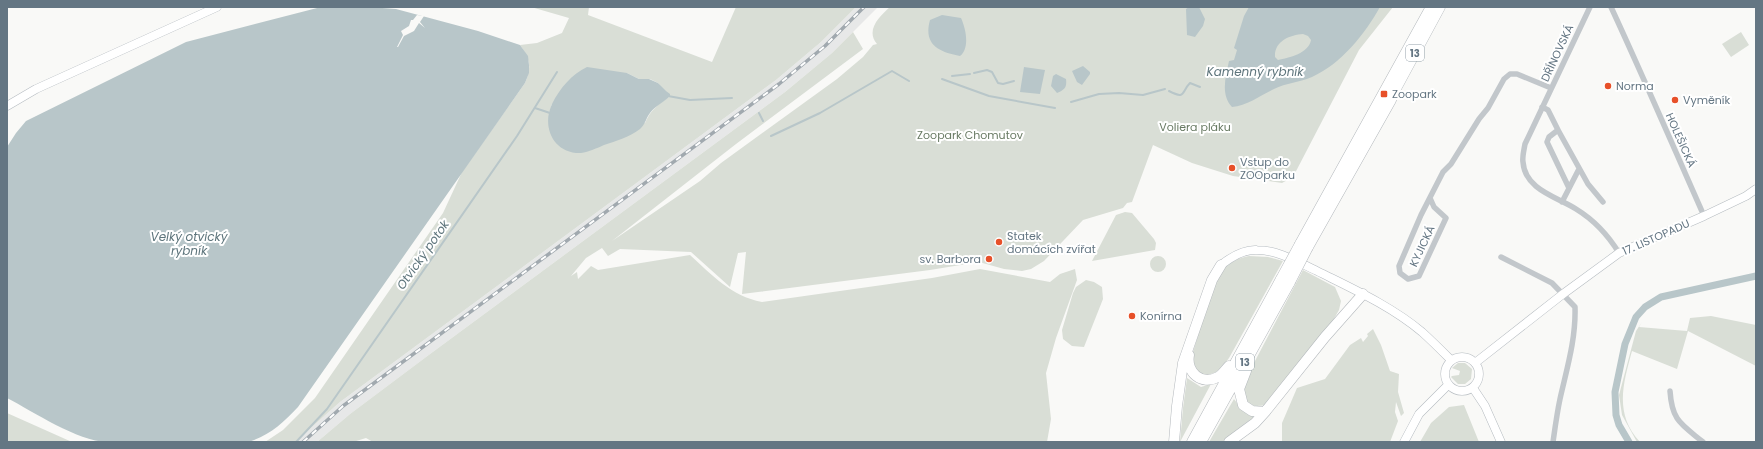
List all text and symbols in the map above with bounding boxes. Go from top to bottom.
street label: DŘÍNOVSKÁ [1537,21,1577,84]
road number: 13 [1406,45,1424,61]
water label: Kamenný rybník [1207,63,1304,80]
place label: Norma [1616,78,1654,94]
marker: Norma [1603,81,1613,91]
place label: Zoopark [1392,86,1437,102]
marker: Zoopark [1379,89,1389,99]
place label: Vyměník [1683,92,1731,108]
marker: Vyměník [1670,95,1680,105]
street label: HOLEŠICKÁ [1662,110,1700,170]
park label: Voliera pláku [1159,119,1231,135]
park label: Zoopark Chomutov [917,127,1024,143]
place label: Vstup do ZOOparku [1240,154,1295,183]
marker: Vstup do ZOOparku [1227,163,1237,173]
street label: 17. LISTOPADU [1620,215,1692,259]
water label: Otvický potok [392,216,453,293]
street label: KYJICKÁ [1405,222,1439,269]
water label: Velký otvický rybník [151,228,229,259]
place label: Statek domácích zvířat [1007,228,1096,257]
marker: Statek domácích zvířat [994,237,1004,247]
place label: sv. Barbora [920,251,981,267]
marker: sv. Barbora [984,254,994,264]
place label: Konírna [1140,308,1182,324]
marker: Konírna [1127,311,1137,321]
road number: 13 [1236,354,1254,370]

